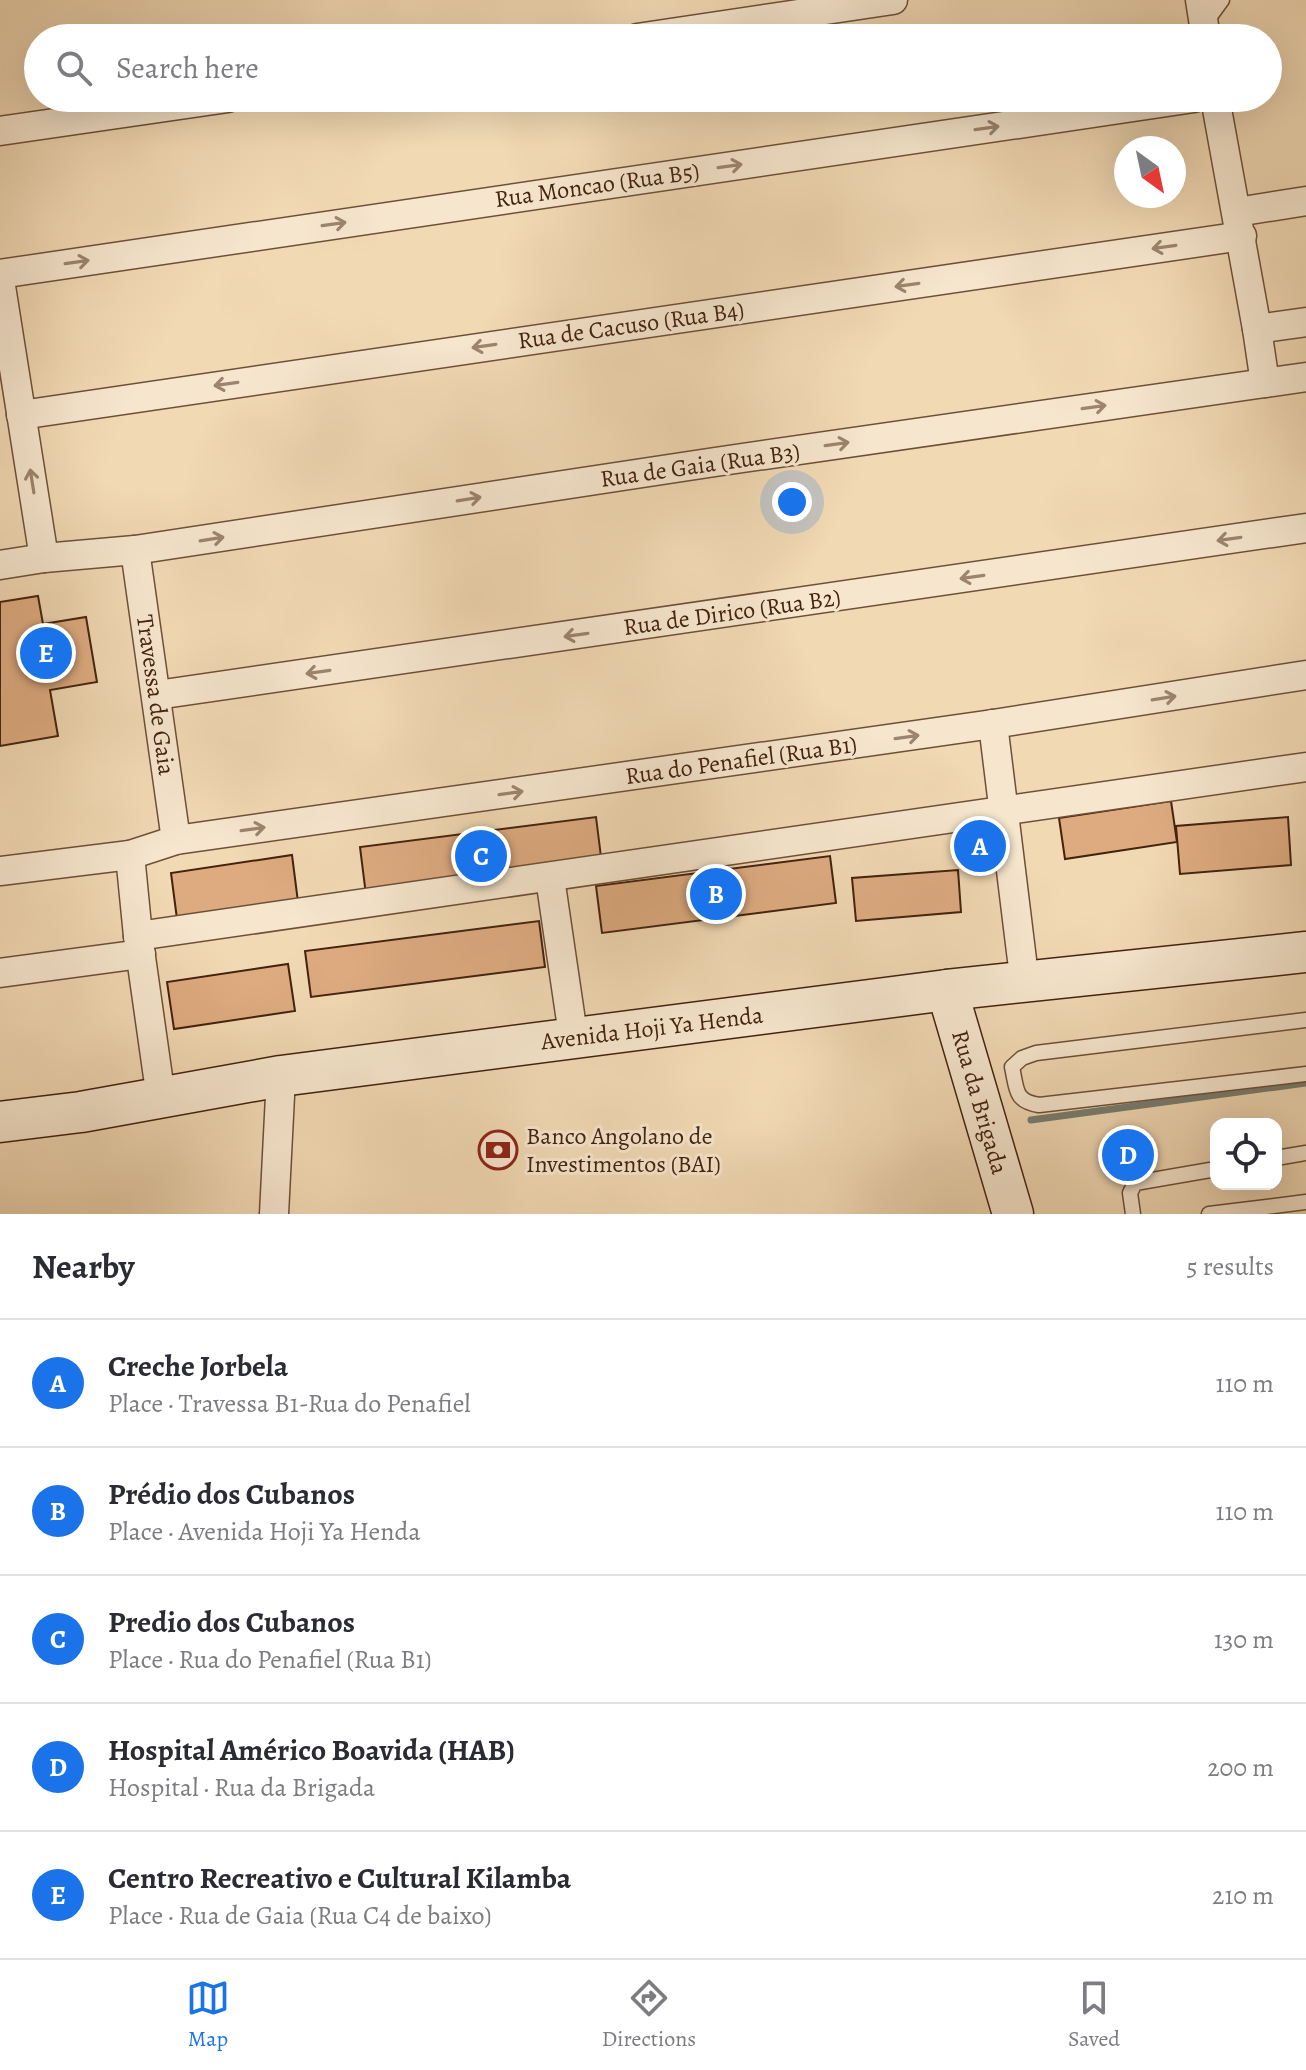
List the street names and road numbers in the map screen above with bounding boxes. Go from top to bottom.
street label: Rua Moncao (Rua B5) [493,155,701,215]
street label: Rua de Cacuso (Rua B4) [516,293,746,357]
street label: Rua de Gaia (Rua B3) [598,435,802,495]
street label: Rua de Dirico (Rua B2) [621,581,843,643]
street label: Travessa de Gaia [129,613,183,778]
street label: Rua do Penafiel (Rua B1) [623,728,859,792]
street label: Avenida Hoji Ya Henda [538,998,766,1058]
street label: Rua da Brigada [944,1026,1016,1179]

